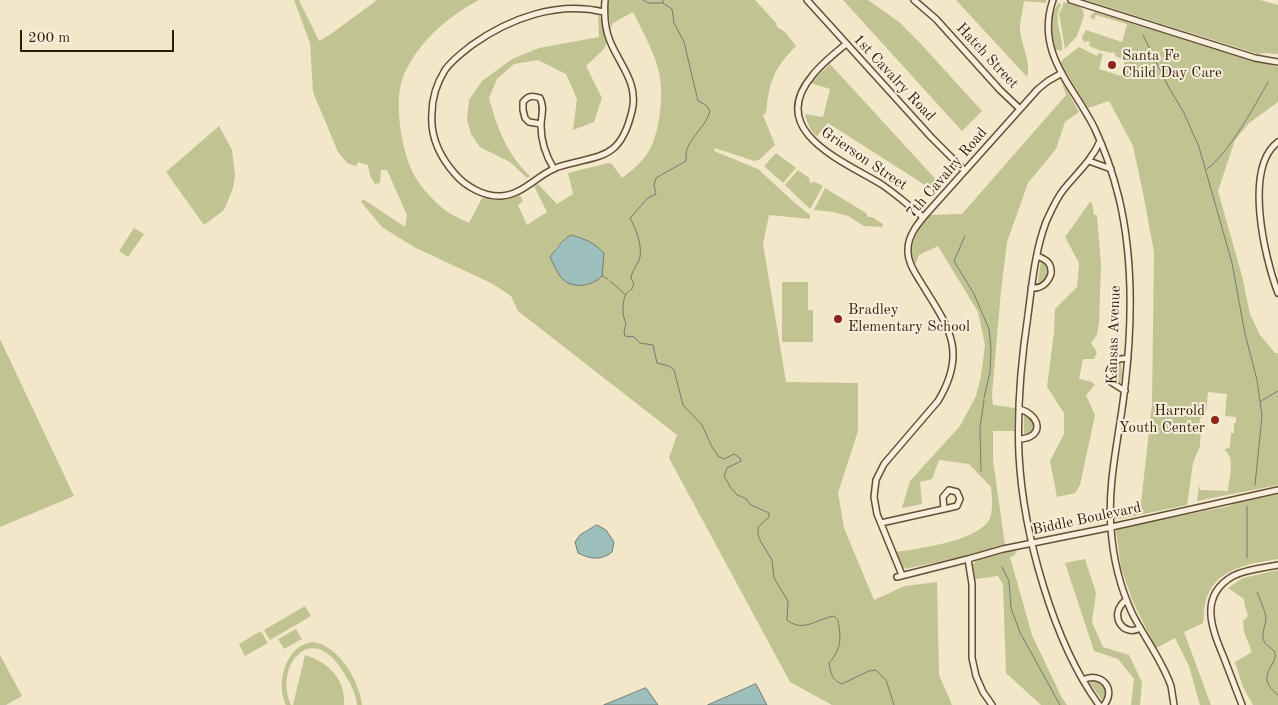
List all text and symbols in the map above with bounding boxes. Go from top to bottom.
street label: Hatch Street [952,19,1022,93]
scale bar [22,20,176,52]
text: 200 m [28,31,70,46]
street label: 1st Cavalry Road [849,31,939,125]
place label: Santa Fe Child Day Care [1122,47,1222,82]
marker: Santa Fe Child Day Care [1106,59,1118,71]
street label: Grierson Street [817,124,911,194]
street label: 7th Cavalry Road [903,124,991,222]
street label: Kansas Avenue [1103,285,1125,385]
place label: Bradley Elementary School [848,301,970,336]
marker: Bradley Elementary School [832,313,844,325]
place label: Harrold Youth Center [1119,402,1205,437]
marker: Harrold Youth Center [1209,414,1221,426]
street label: Biddle Boulevard [1031,499,1143,539]

